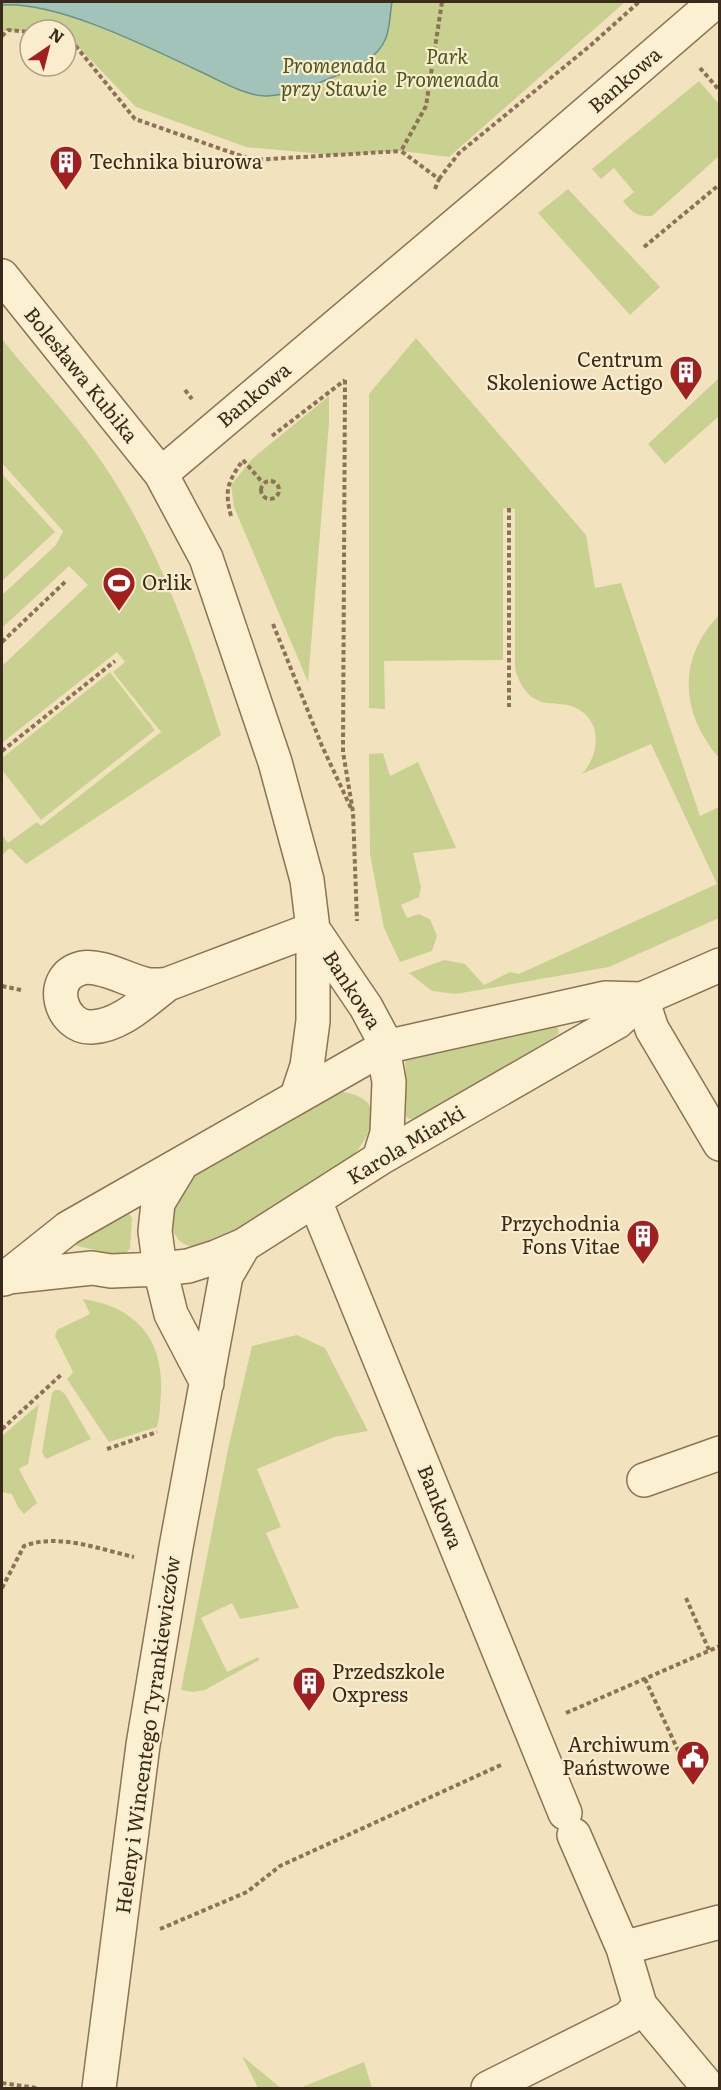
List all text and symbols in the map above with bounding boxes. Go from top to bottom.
north arrow [18,18,78,78]
text: N [45,21,70,49]
street label: Bankowa [581,38,667,119]
park label: Park Promenada [395,40,500,93]
park label: Promenada przy Stawie [281,49,387,102]
building icon: Technika biurowa [48,144,84,191]
place label: Technika biurowa [89,145,263,175]
street label: Bolesława Kubika [18,299,147,448]
place label: Centrum Skoleniowe Actigo [486,343,663,396]
street label: Bankowa [209,353,296,433]
building icon: Centrum Skoleniowe Actigo [668,354,704,401]
sports icon: Orlik [101,565,137,612]
place label: Orlik [142,566,193,596]
street label: Bankowa [317,944,390,1034]
street label: Karola Miarki [340,1096,470,1190]
place label: Przychodnia Fons Vitae [500,1207,620,1260]
building icon: Przychodnia Fons Vitae [625,1218,661,1265]
street label: Bankowa [411,1460,472,1553]
street label: Heleny i Wincentego Tyrankiewiczów [106,1553,186,1916]
place label: Przedszkole Oxpress [332,1655,445,1708]
building icon: Przedszkole Oxpress [291,1665,327,1712]
place label: Archiwum Państwowe [562,1728,670,1781]
public building icon: Archiwum Państwowe [675,1739,711,1786]

